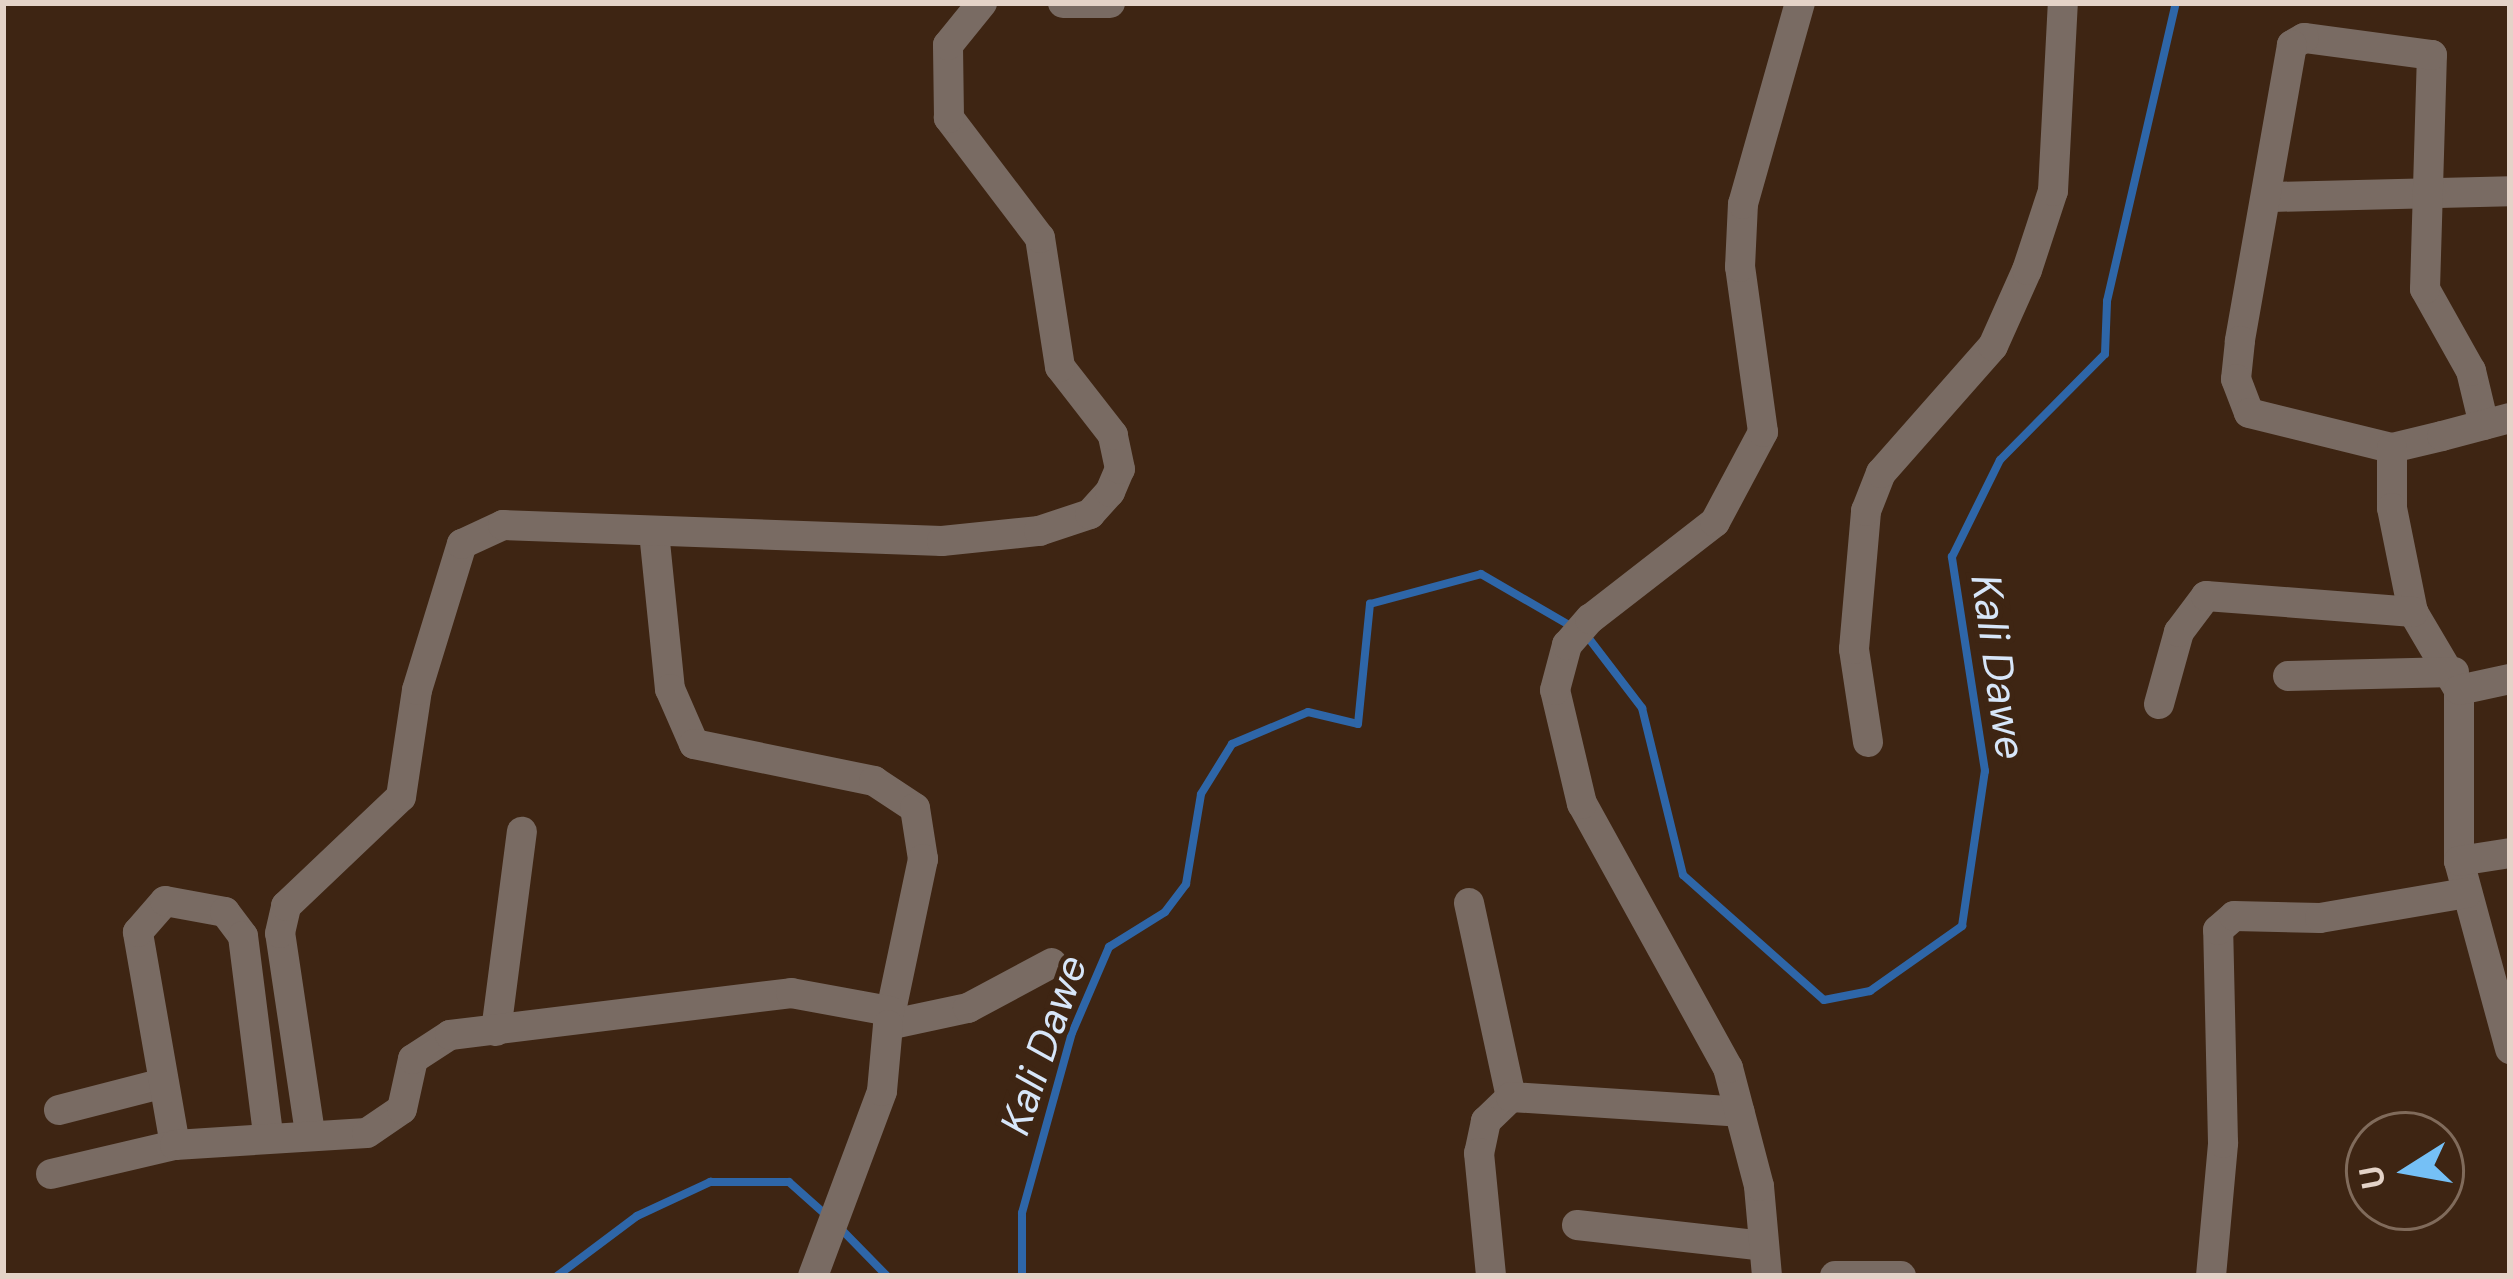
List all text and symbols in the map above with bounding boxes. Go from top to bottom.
water label: Kali Dawe [1960,571,2036,763]
water label: Kali Dawe [990,949,1098,1141]
north arrow [2345,1111,2465,1231]
text: U [2349,1162,2395,1193]

